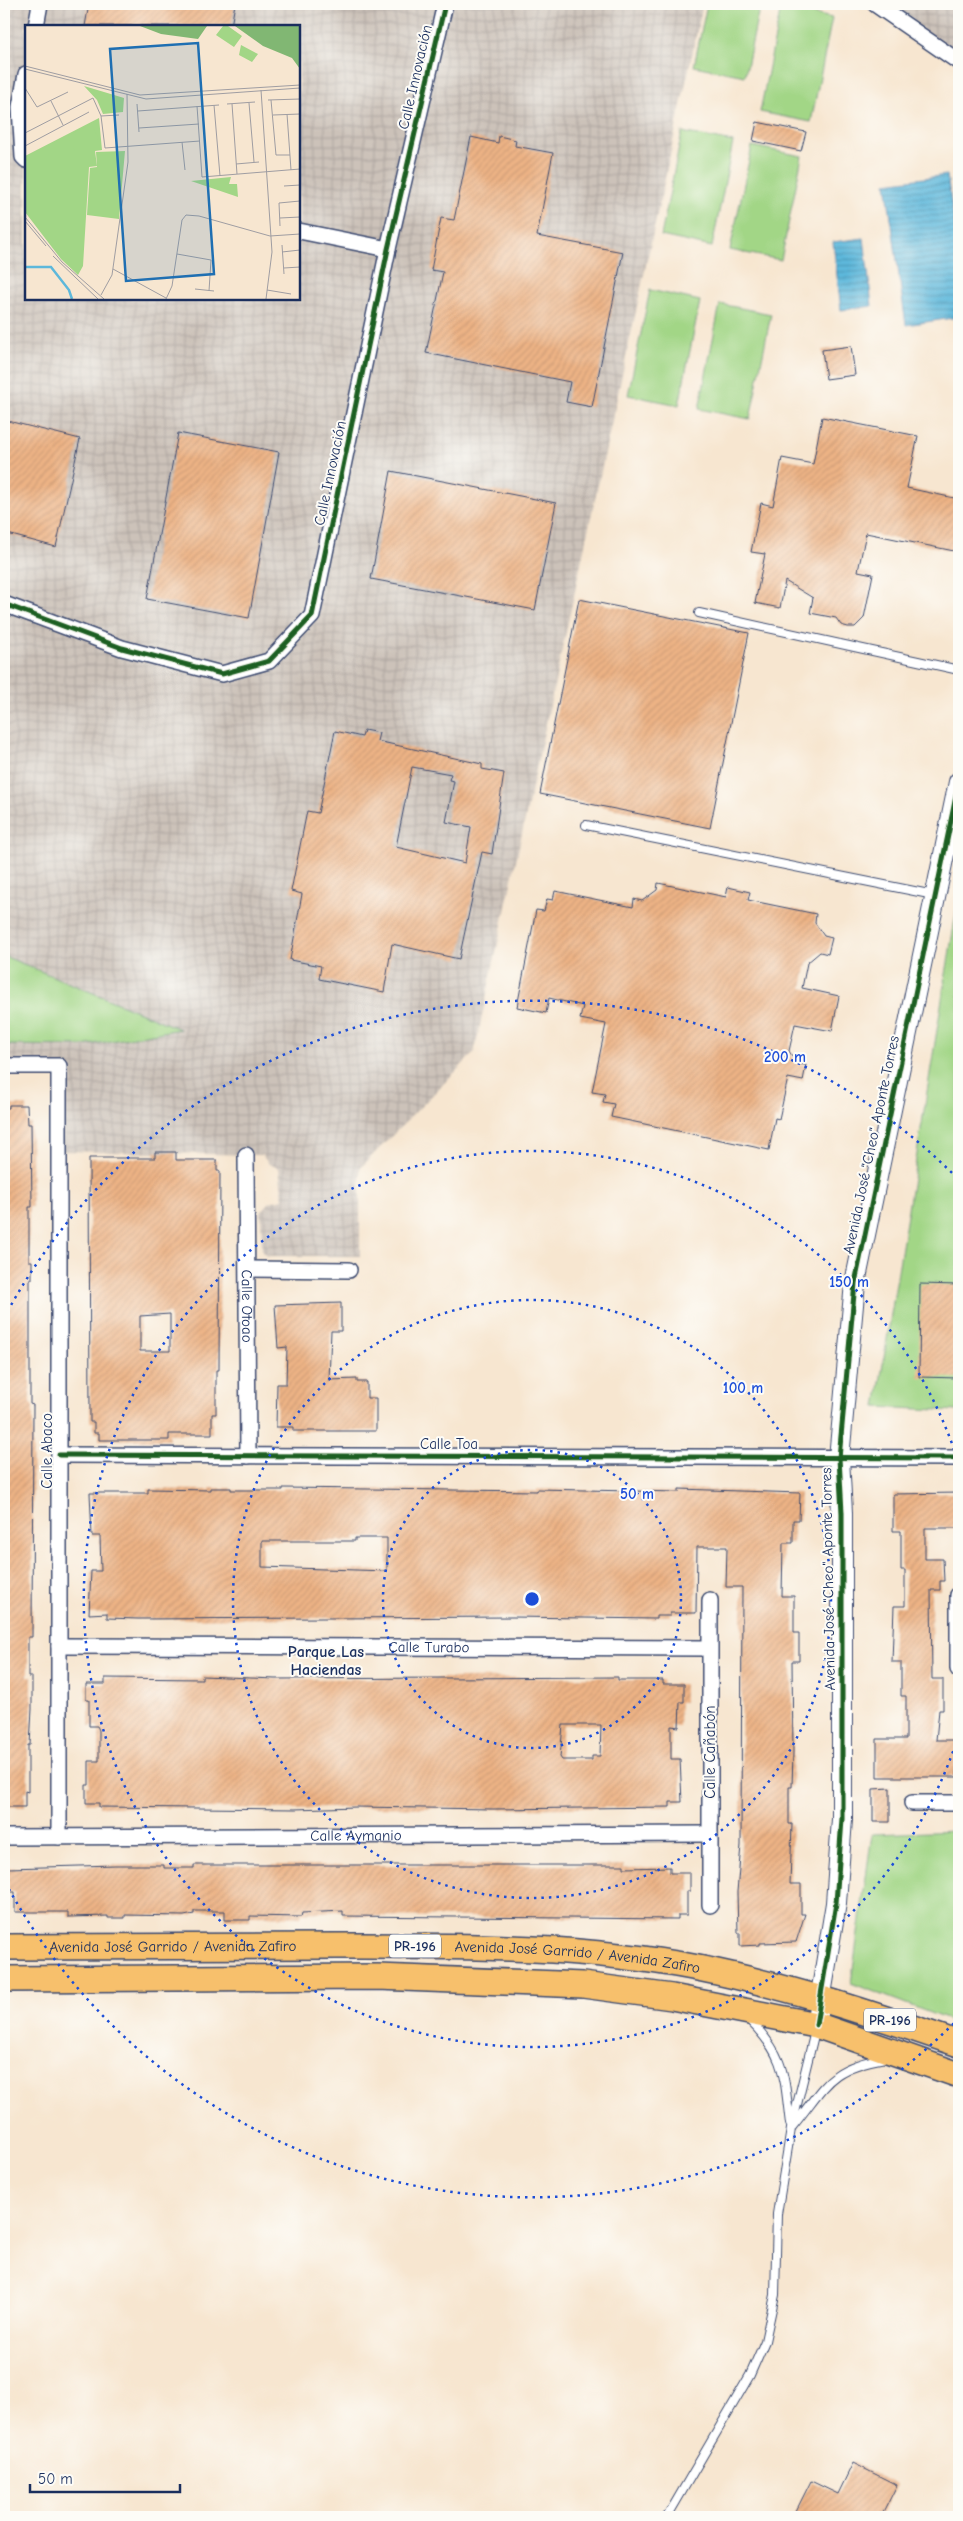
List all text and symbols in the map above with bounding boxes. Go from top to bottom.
street label: Calle Innovación [394,23,436,131]
inset map [25,25,300,300]
street label: Calle Innovación [310,419,350,527]
street label: Avenida José "Cheo" Aponte Torres [839,1034,903,1256]
text: 200 m [764,1048,806,1066]
street label: Calle Otoao [238,1269,256,1343]
text: 150 m [829,1273,869,1291]
text: 100 m [723,1379,763,1397]
street label: Calle Abaco [38,1413,56,1489]
street label: Calle Toa [420,1435,478,1453]
street label: Avenida José "Cheo" Aponte Torres [817,1467,839,1691]
text: 50 m [620,1485,654,1503]
centre of rings [523,1590,541,1608]
street label: Calle Turabo [388,1638,470,1656]
district label: Parque Las Haciendas [288,1643,364,1679]
street label: Calle Cañabón [701,1705,719,1799]
street label: Calle Aymanio [310,1826,402,1845]
road number: PR-196 [389,1934,441,1958]
street label: Avenida José Garrido / Avenida Zafiro [50,1937,297,1956]
street label: Avenida José Garrido / Avenida Zafiro [454,1937,702,1977]
road number: PR-196 [864,2008,916,2032]
scale bar [30,2461,180,2493]
text: 50 m [38,2470,73,2488]

